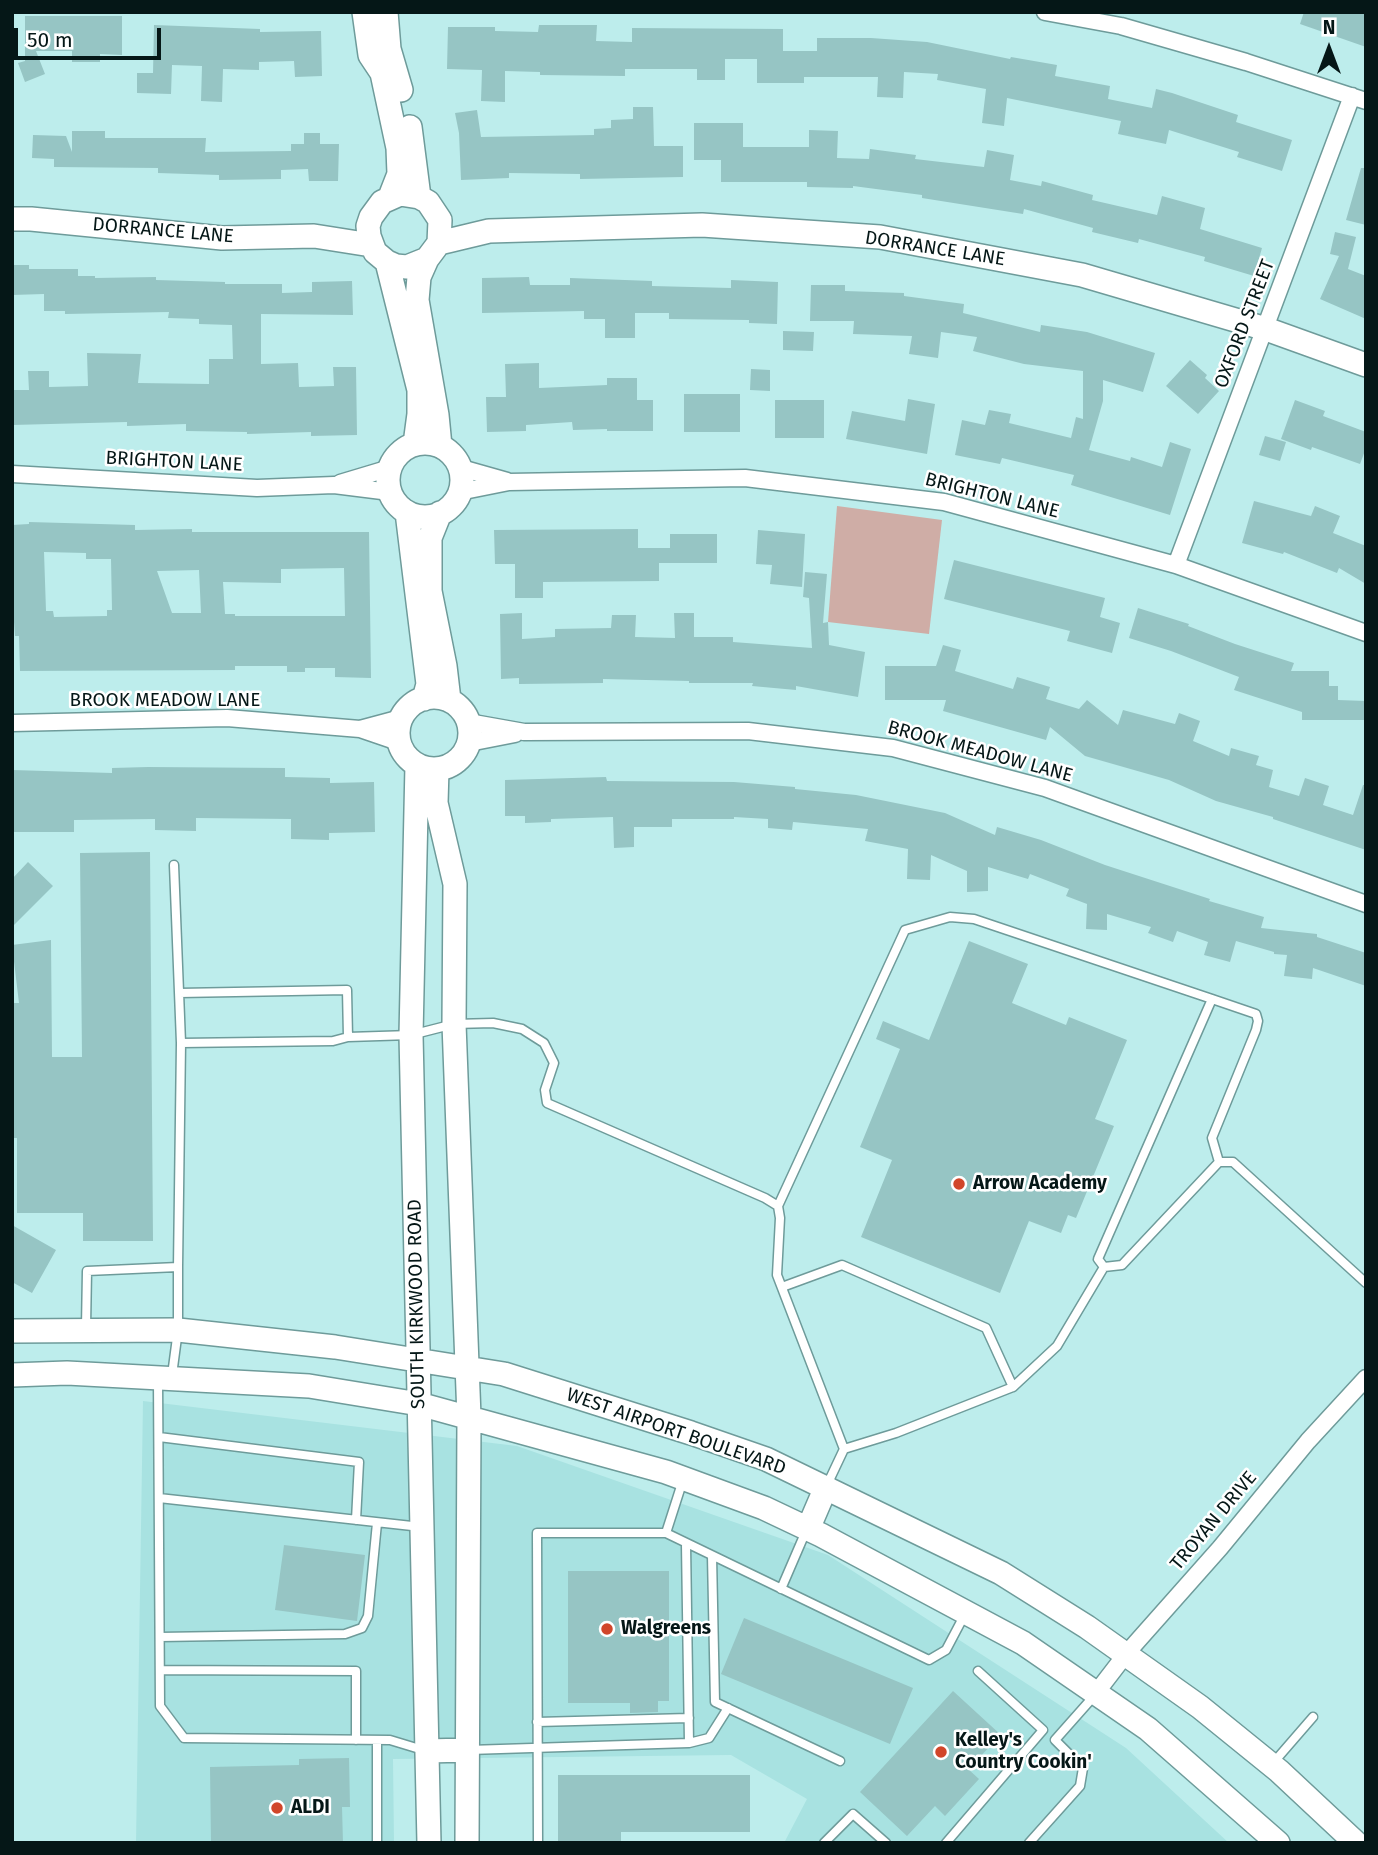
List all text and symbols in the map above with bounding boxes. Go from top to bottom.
scale bar [18,14,164,58]
north arrow [1294,14,1364,84]
text: N [1323,16,1335,39]
text: 50 m [27,27,73,53]
street label: DORRANCE LANE [91,213,235,249]
street label: DORRANCE LANE [863,227,1007,271]
street label: OXFORD STREET [1210,257,1280,391]
street label: BRIGHTON LANE [105,447,243,477]
street label: BRIGHTON LANE [923,468,1061,524]
street label: BROOK MEADOW LANE [70,690,260,712]
street label: BROOK MEADOW LANE [885,716,1075,788]
place label: Arrow Academy [973,1173,1107,1195]
marker: Arrow Academy [951,1176,967,1192]
street label: SOUTH KIRKWOOD ROAD [404,1199,430,1409]
street label: WEST AIRPORT BOULEVARD [563,1384,789,1480]
street label: TROYAN DRIVE [1166,1467,1262,1575]
place label: Walgreens [621,1618,711,1640]
marker: Walgreens [599,1621,615,1637]
place label: Kelley's Country Cookin' [955,1730,1092,1774]
marker: Kelley's Country Cookin' [933,1744,949,1760]
place label: ALDI [291,1797,330,1819]
marker: ALDI [269,1800,285,1816]

